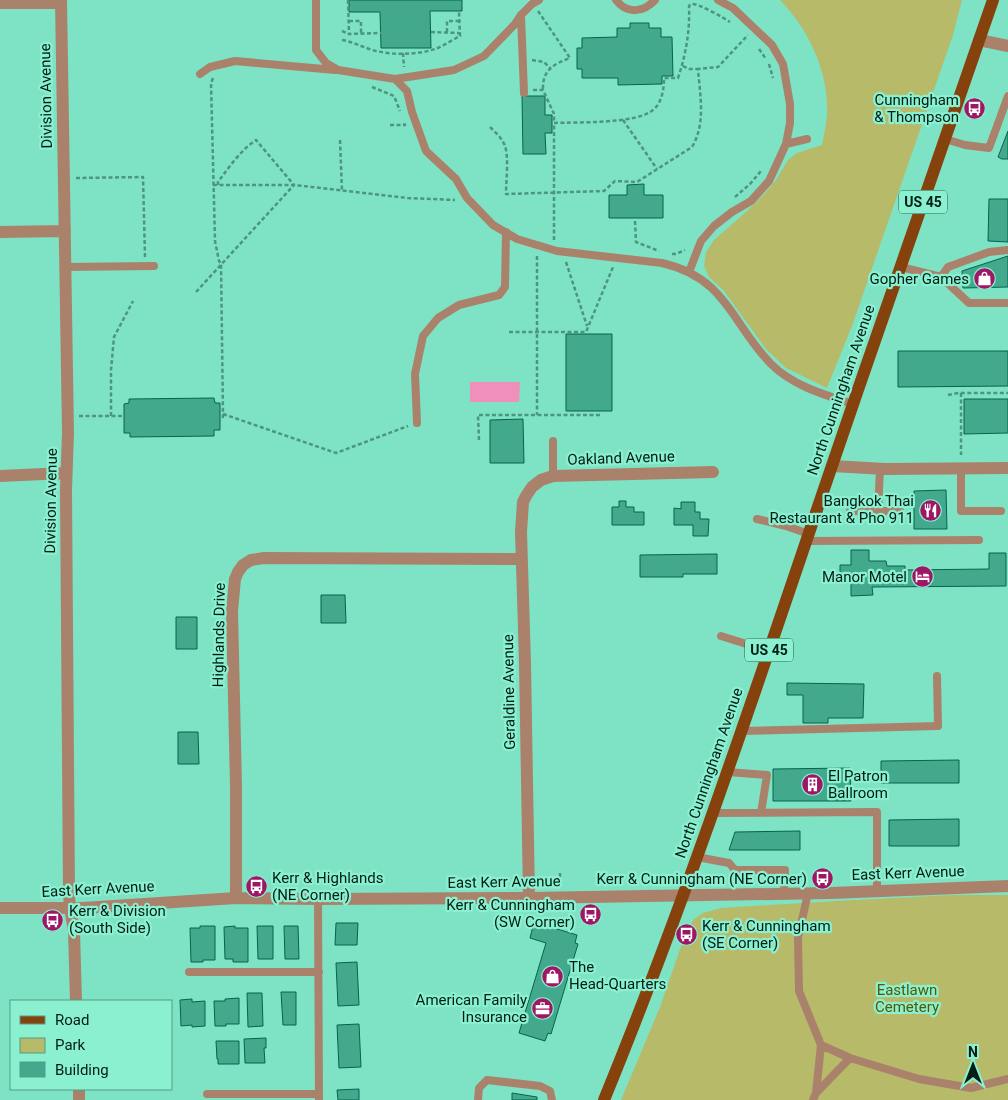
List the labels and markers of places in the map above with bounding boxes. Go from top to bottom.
place label: Cunningham & Thompson [874,91,959,126]
bus stop icon: Cunningham & Thompson [963,97,987,121]
shop icon: Gopher Games [973,267,997,291]
place label: Gopher Games [870,270,969,288]
place label: Bangkok Thai Restaurant & Pho 911 [770,492,914,527]
restaurant icon: Bangkok Thai Restaurant & Pho 911 [918,498,942,522]
hotel icon: Manor Motel [911,565,935,589]
place label: Manor Motel [822,568,907,586]
place label: El Patron Ballroom [828,767,888,802]
building icon: El Patron Ballroom [800,773,824,797]
bus stop icon: Kerr & Cunningham (NE Corner) [811,867,835,891]
place label: Kerr & Highlands (NE Corner) [272,869,383,904]
place label: Kerr & Cunningham (NE Corner) [597,870,807,888]
bus stop icon: Kerr & Highlands (NE Corner) [244,875,268,899]
place label: Kerr & Cunningham (SW Corner) [446,896,575,931]
place label: Kerr & Division (South Side) [69,902,166,937]
bus stop icon: Kerr & Cunningham (SW Corner) [579,902,603,926]
bus stop icon: Kerr & Division (South Side) [41,908,65,932]
place label: Kerr & Cunningham (SE Corner) [702,917,831,952]
bus stop icon: Kerr & Cunningham (SE Corner) [674,923,698,947]
place label: The Head-Quarters [569,958,666,993]
shop icon: The Head-Quarters [541,964,565,988]
place label: American Family Insurance [416,991,527,1026]
office icon: American Family Insurance [531,997,555,1021]

